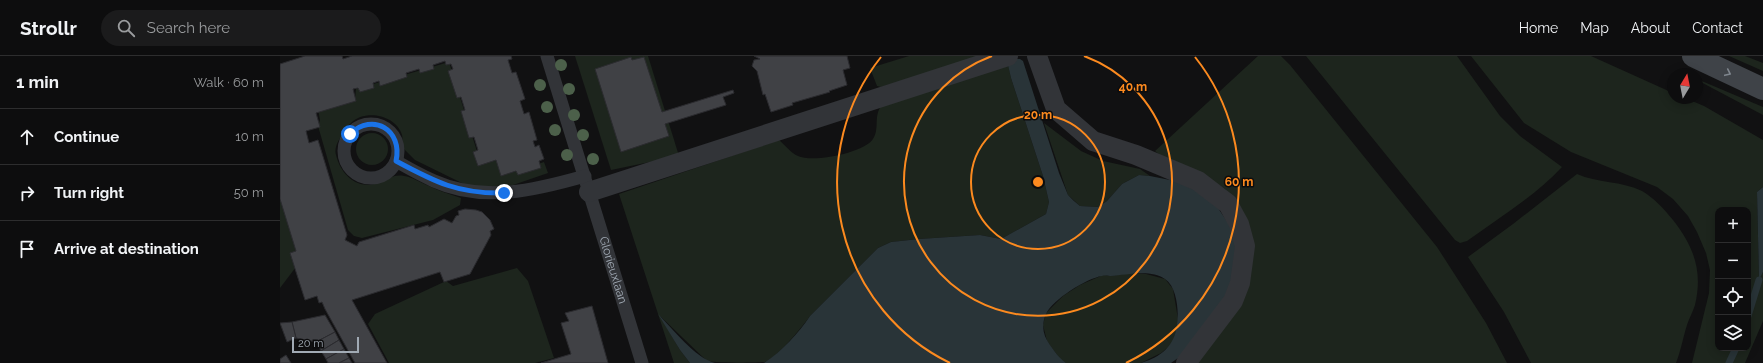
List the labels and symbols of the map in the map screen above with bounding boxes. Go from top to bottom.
north arrow [1667,68,1703,104]
one-way arrow [1724,68,1731,76]
text: 40 m [1119,80,1147,94]
text: 20 m [1024,108,1052,122]
route start [341,125,359,143]
centre of rings [1031,175,1045,189]
text: 60 m [1225,175,1253,189]
route end [495,184,513,202]
street label: Glorieuxlaan [596,235,630,305]
scale bar [292,335,359,354]

